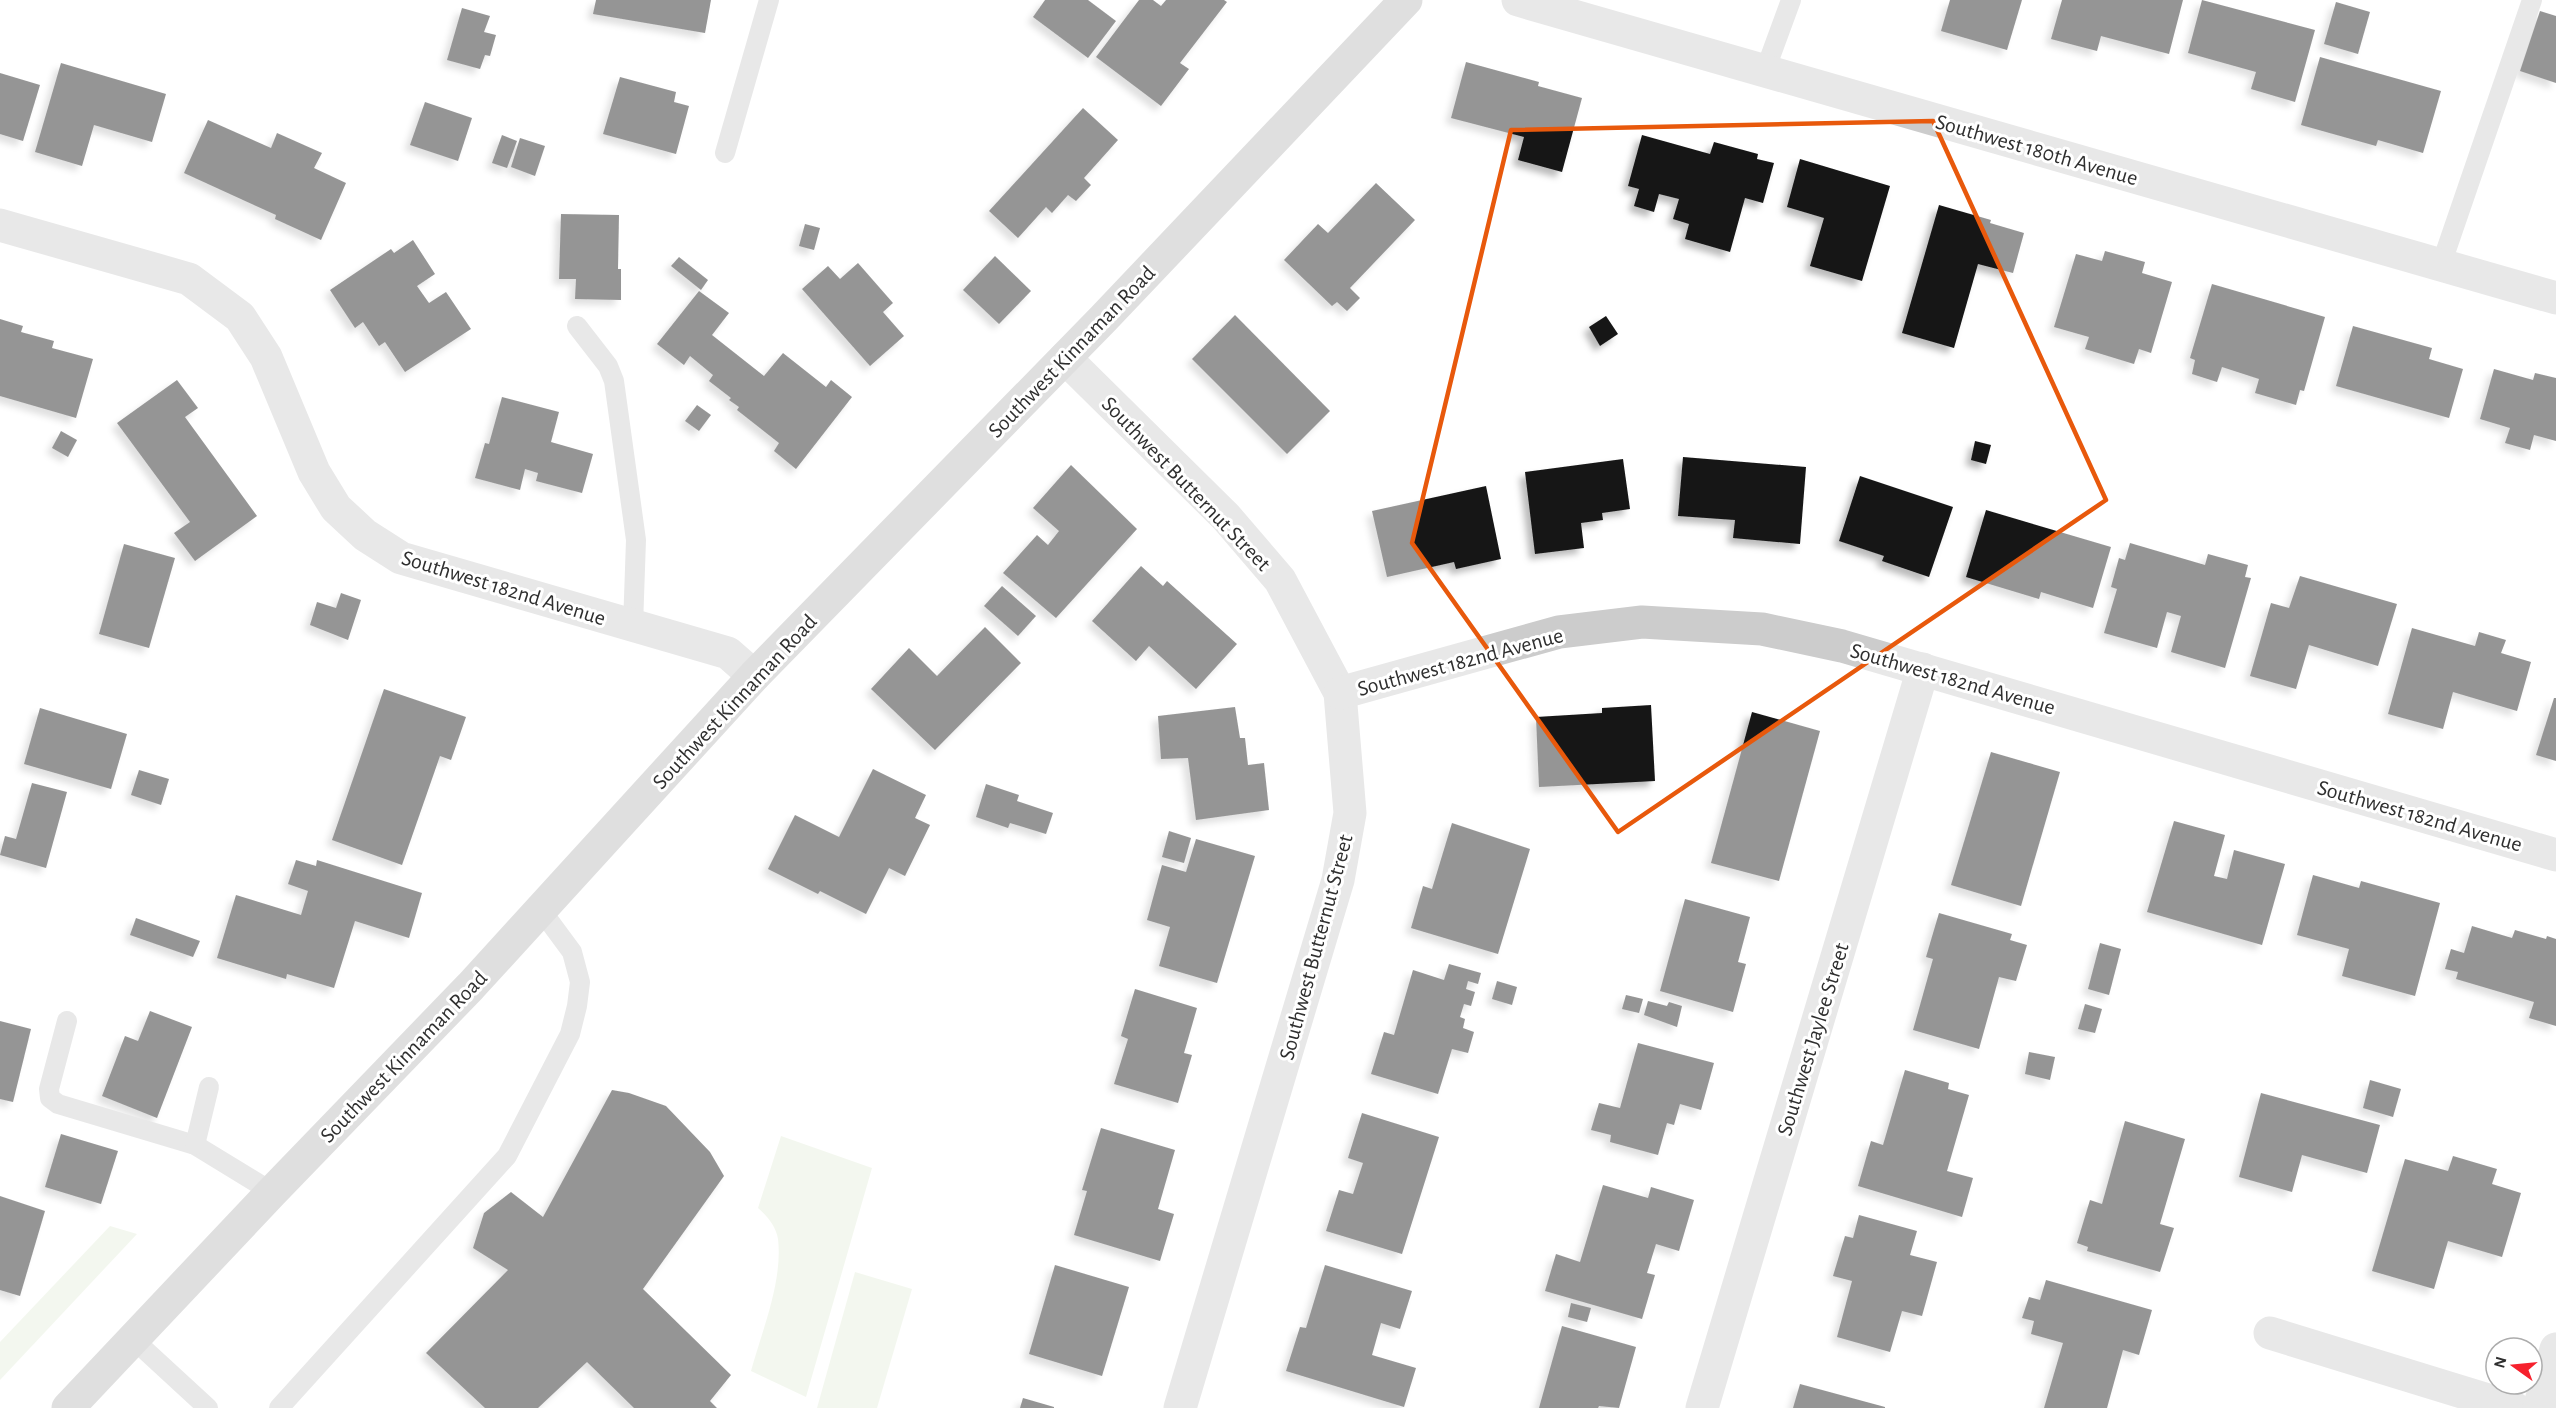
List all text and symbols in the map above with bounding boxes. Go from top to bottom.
street label: Southwest 180th Avenue [1933,111,2140,189]
street label: Southwest Kinnaman Road [984,261,1159,442]
street label: Southwest Butternut Street [1098,392,1275,575]
street label: Southwest 182nd Avenue [399,546,608,629]
street label: Southwest Kinnaman Road [648,610,821,793]
street label: Southwest 182nd Avenue [1355,624,1565,700]
street label: Southwest 182nd Avenue [1848,639,2058,719]
street label: Southwest 182nd Avenue [2315,776,2525,856]
street label: Southwest Butternut Street [1275,832,1357,1062]
street label: Southwest Jaylee Street [1773,940,1853,1138]
street label: Southwest Kinnaman Road [316,966,491,1147]
north arrow [2484,1336,2544,1396]
text: N [2491,1355,2510,1370]

